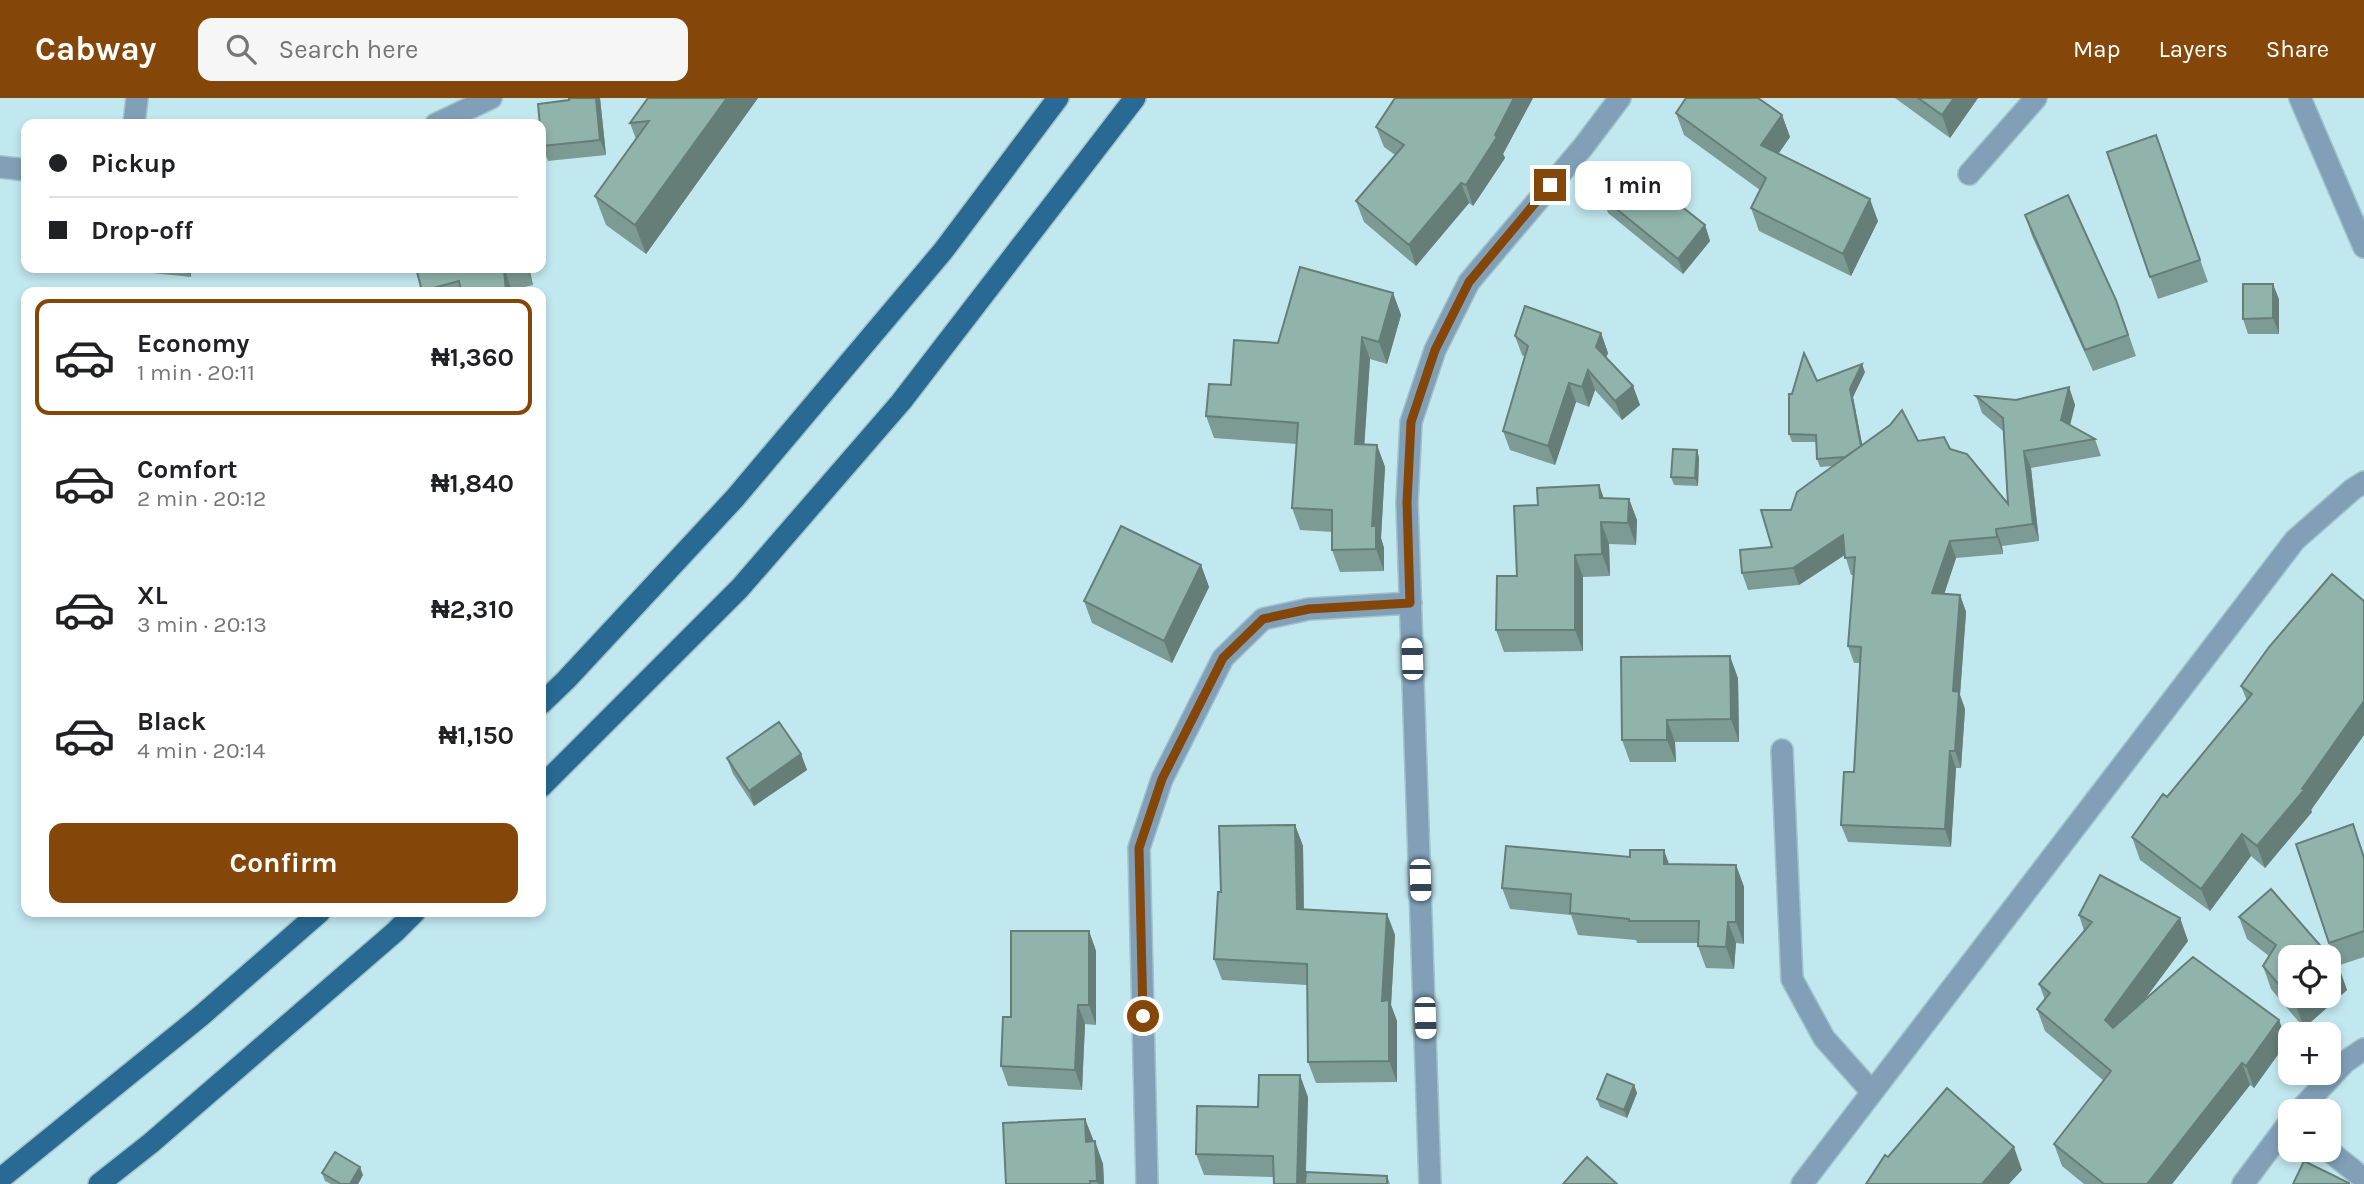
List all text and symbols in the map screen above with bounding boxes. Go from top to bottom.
search box [198,18,688,81]
text: Cabway [35,30,156,68]
icon: search [222,30,260,68]
text: Search here [278,34,418,65]
text: Map [2073,35,2121,63]
text: Layers [2159,35,2228,63]
text: Share [2266,35,2329,63]
text: Pickup [91,148,176,179]
callout: 1 min [1574,160,1690,210]
route end [1534,169,1566,201]
text: 1 min [1604,172,1662,199]
text: Drop-off [91,215,193,246]
icon: car [53,326,116,389]
text: Economy [137,328,249,359]
text: ₦1,360 [431,342,514,373]
text: 1 min · 20:11 [137,359,255,386]
icon: car [53,452,116,515]
text: Comfort [137,454,238,485]
text: ₦1,840 [431,468,514,499]
text: 2 min · 20:12 [137,485,266,512]
icon: car [53,578,116,641]
text: XL [137,580,168,611]
text: ₦2,310 [431,594,514,625]
text: 3 min · 20:13 [137,611,267,638]
car [1401,638,1424,680]
icon: car [53,704,116,767]
text: Black [137,706,206,737]
text: ₦1,150 [439,720,514,751]
text: 4 min · 20:14 [137,737,265,764]
button: Confirm [49,823,518,903]
car [1409,859,1432,901]
map controls [2278,945,2341,1162]
button: locate [2278,945,2341,1008]
car [1414,997,1437,1039]
route start [1127,1000,1159,1032]
button: + [2278,1022,2341,1085]
button: − [2278,1099,2341,1162]

